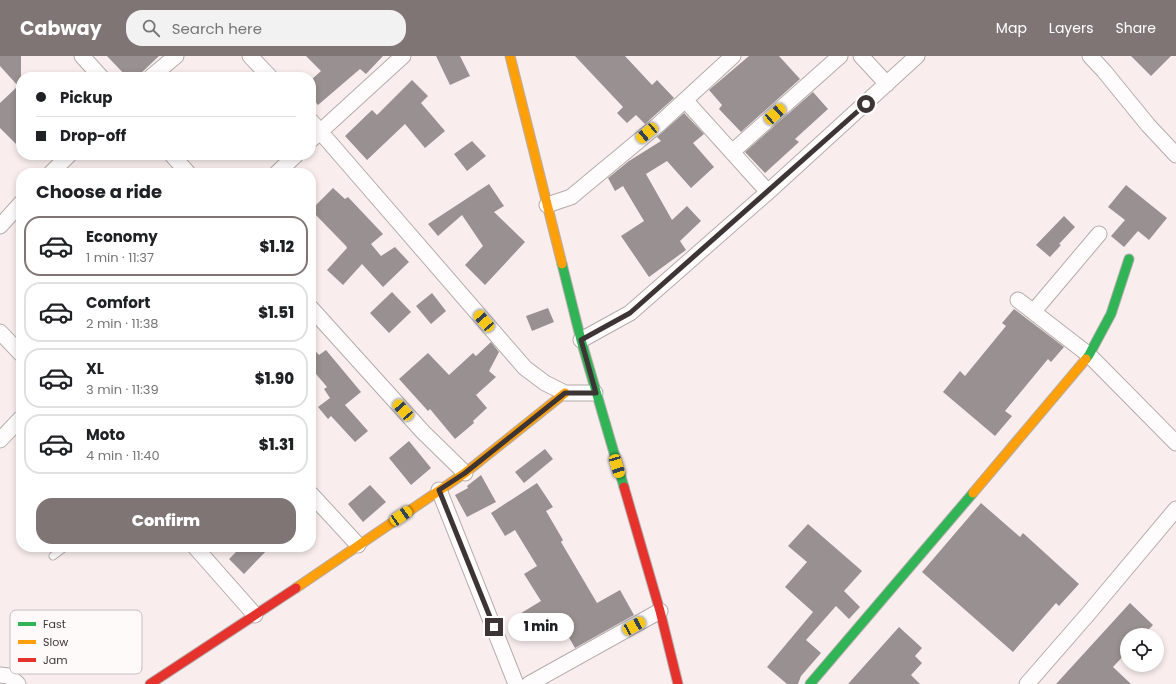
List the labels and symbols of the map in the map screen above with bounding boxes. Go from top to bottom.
route start [857,95,875,113]
car [762,102,788,126]
car [634,121,660,145]
car [472,308,496,334]
car [391,397,415,423]
car [608,453,626,479]
car [388,504,414,528]
legend [10,610,142,674]
callout: 1 min [508,613,574,641]
car [621,615,647,637]
text: Fast [43,616,66,632]
route end [485,618,503,636]
text: Slow [43,634,68,650]
text: Jam [43,652,68,668]

